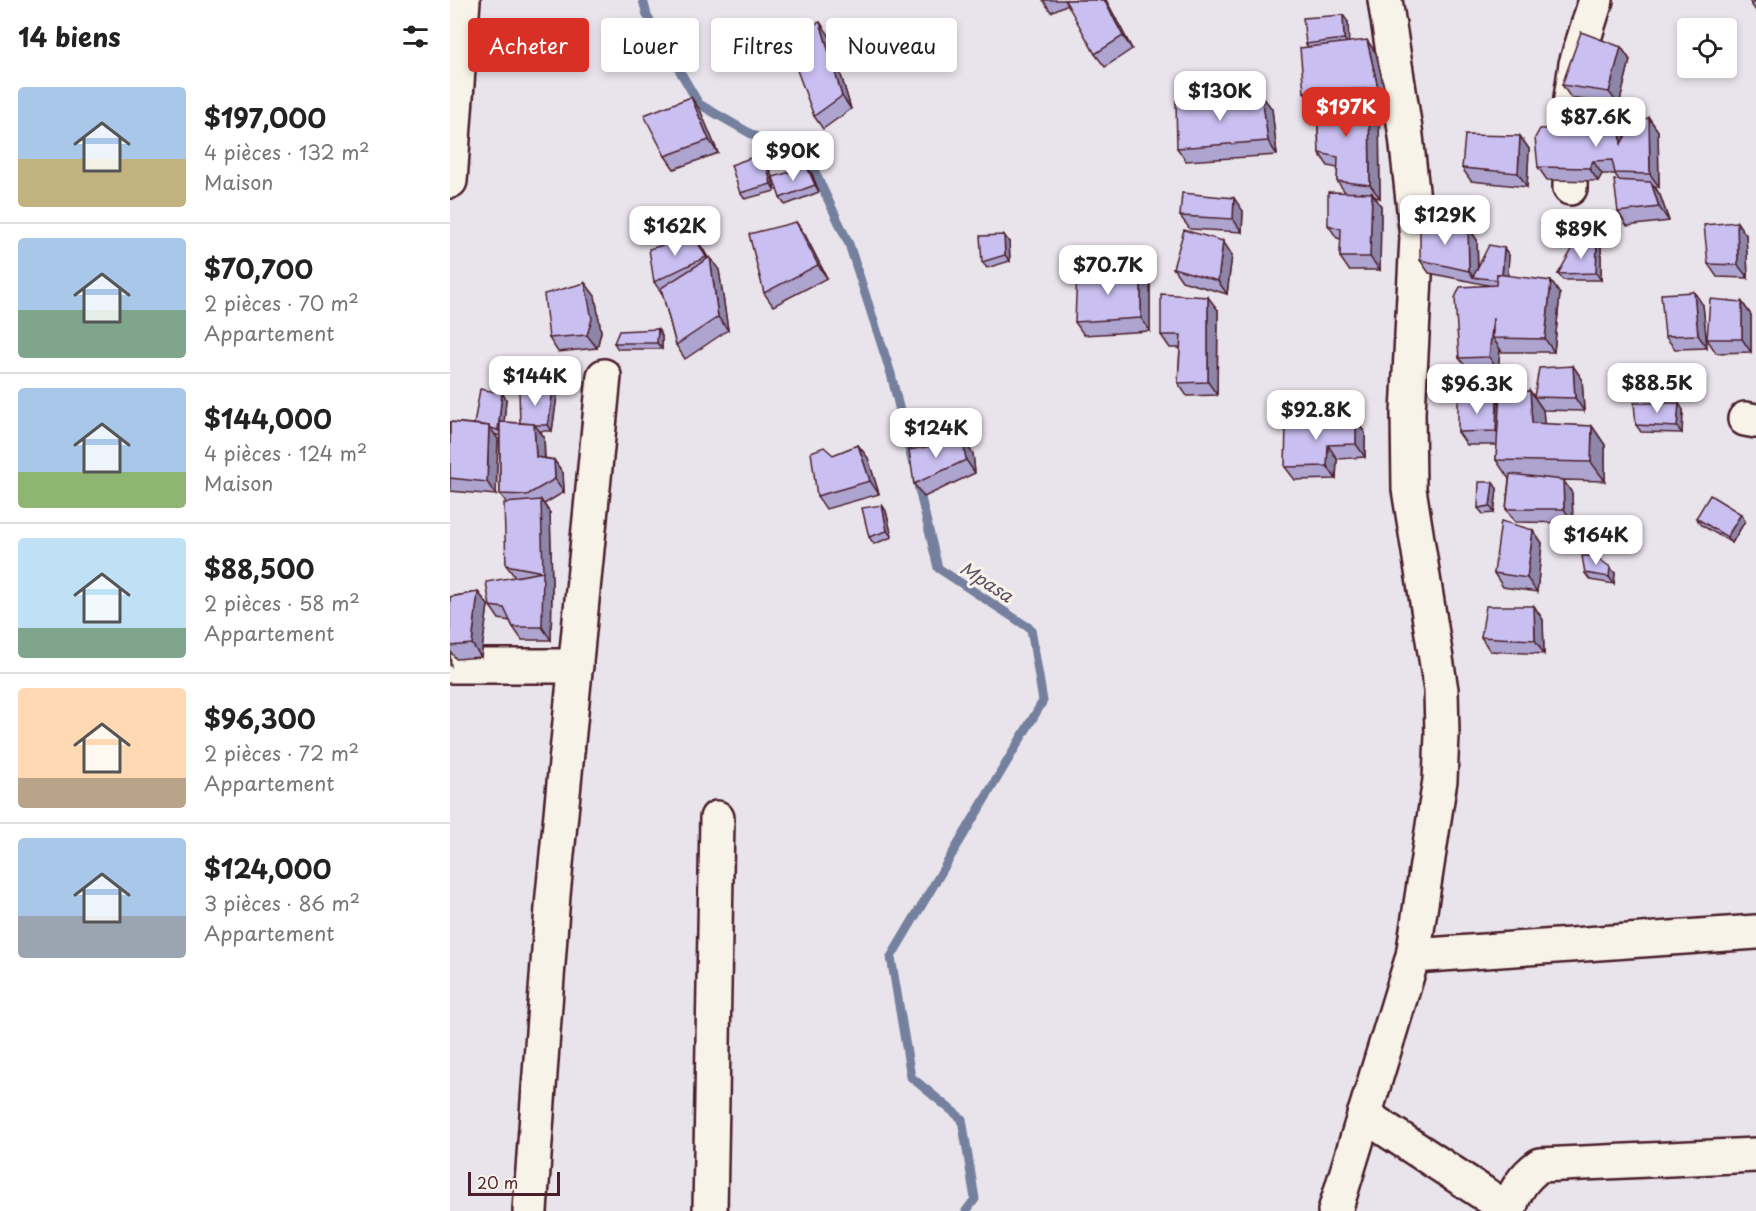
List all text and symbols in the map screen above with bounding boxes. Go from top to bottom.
text: 14 biens [18,17,121,56]
chip: Acheter [468,18,589,72]
chip: Louer [601,18,699,72]
chip: Filtres [711,18,814,72]
chip: Nouveau [826,18,957,72]
map controls [1677,18,1737,78]
button: locate [1677,18,1737,78]
icon: filters [399,20,432,53]
pin: $130K [1178,71,1262,122]
text: $130K [1188,75,1252,105]
pin: $197K [1304,87,1388,138]
text: $197K [1316,91,1376,121]
pin: $87.6K [1547,97,1645,148]
text: $197,000 [204,98,326,137]
text: $87.6K [1561,101,1631,131]
icon: home [66,111,138,183]
pin: $90K [757,131,829,182]
text: $90K [766,135,820,165]
text: 4 pièces · 132 m² [204,137,370,167]
text: Maison [204,167,273,197]
pin: $129K [1403,195,1487,246]
text: $129K [1414,199,1476,229]
pin: $162K [633,206,717,257]
pin: $89K [1545,209,1617,260]
text: $162K [643,210,707,240]
text: $89K [1555,213,1607,243]
pin: $70.7K [1059,245,1157,296]
text: $70,700 [204,249,313,288]
text: $70.7K [1073,249,1143,279]
icon: home [66,262,138,334]
text: 2 pièces · 70 m² [204,288,359,318]
text: Appartement [204,318,334,348]
pin: $144K [493,356,577,407]
text: $144K [503,360,567,390]
pin: $88.5K [1608,363,1706,414]
pin: $96.3K [1428,364,1526,415]
text: $88.5K [1621,367,1693,397]
text: $96.3K [1441,368,1513,398]
pin: $92.8K [1267,390,1365,441]
text: $92.8K [1281,394,1351,424]
text: $144,000 [204,399,332,438]
pin: $124K [894,408,978,459]
icon: home [66,412,138,484]
text: $124K [904,412,968,442]
text: 4 pièces · 124 m² [204,438,367,468]
text: Maison [204,468,273,498]
pin: $164K [1554,515,1638,566]
text: $164K [1564,519,1628,549]
text: $88,500 [204,549,315,588]
water label: Mpasa [955,554,1019,609]
icon: home [66,562,138,634]
text: 2 pièces · 58 m² [204,588,360,618]
text: Appartement [204,618,334,648]
text: $96,300 [204,699,316,738]
icon: home [66,712,138,784]
text: 2 pièces · 72 m² [204,738,359,768]
text: Appartement [204,768,334,798]
text: $124,000 [204,849,331,888]
icon: home [66,862,138,934]
text: 3 pièces · 86 m² [204,888,360,918]
text: Appartement [204,918,334,948]
scale bar [468,1169,560,1196]
text: 20 m [477,1170,518,1194]

